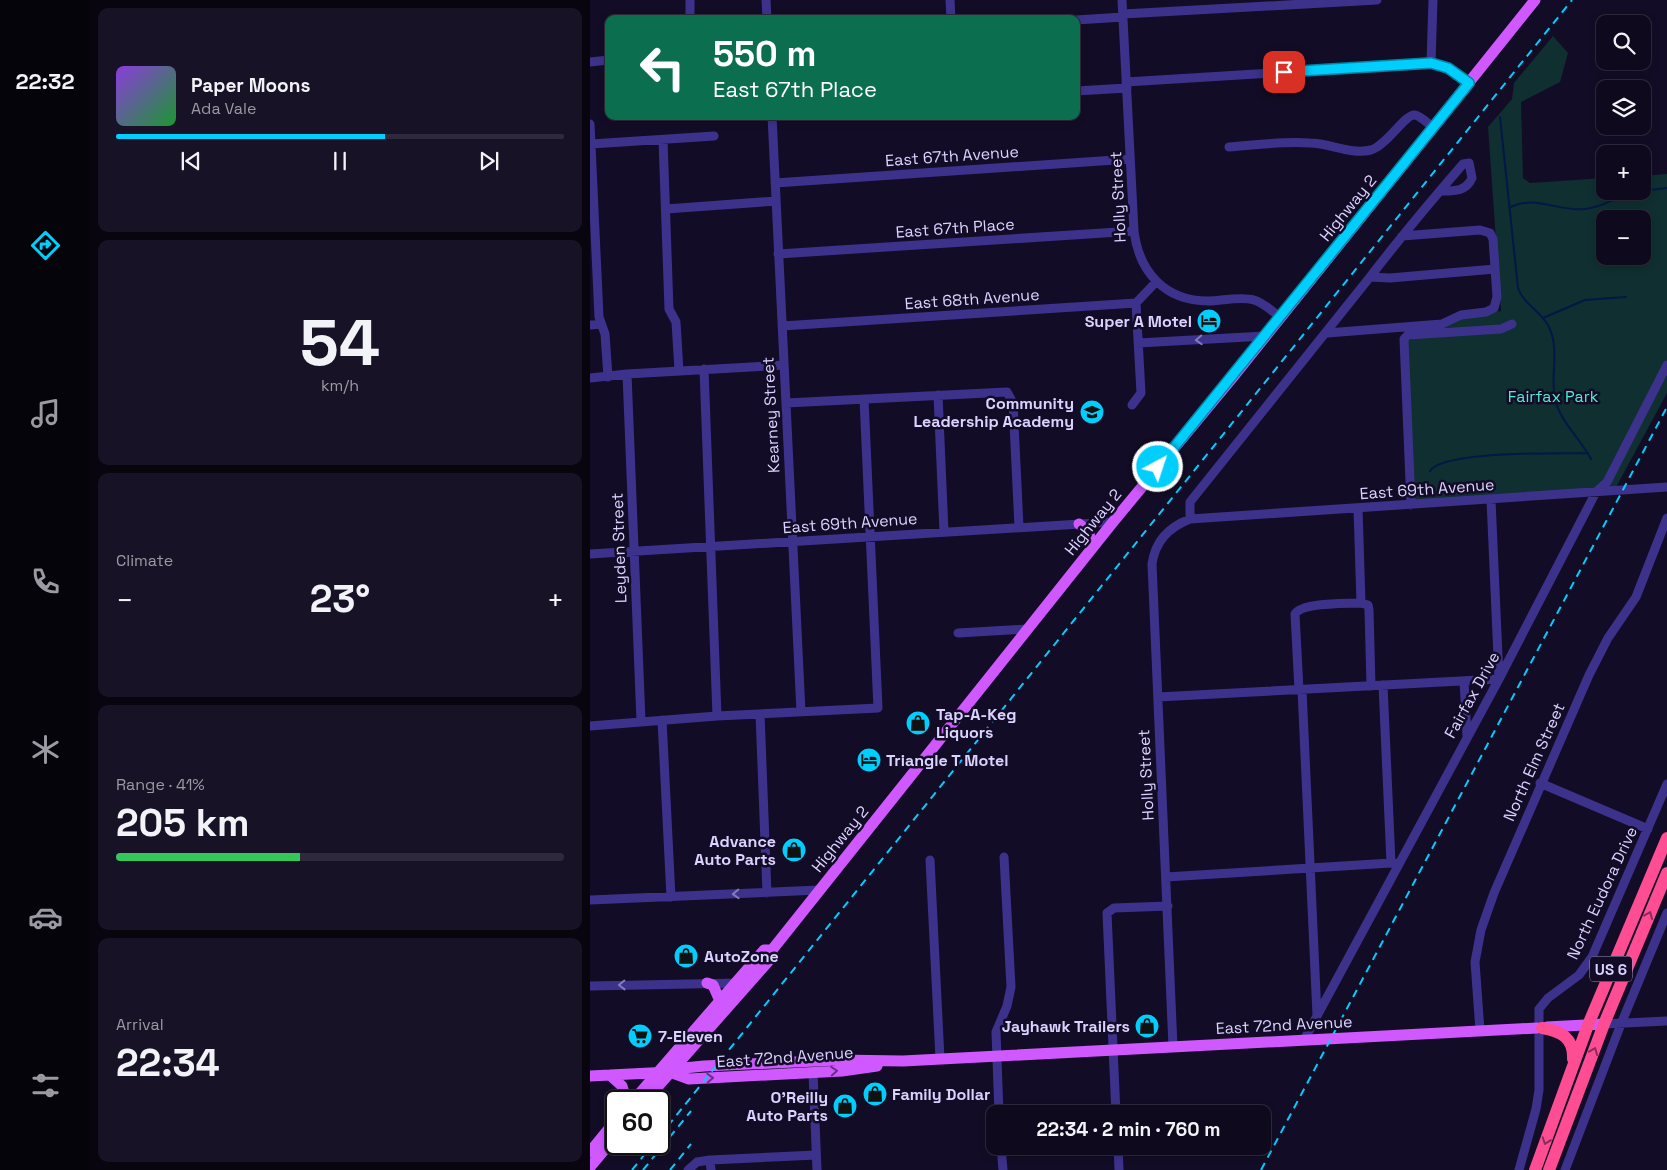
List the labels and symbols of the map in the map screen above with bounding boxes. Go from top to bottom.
pin [1263,51,1305,93]
street label: East 67th Avenue [884,141,1020,171]
street label: Holly Street [1105,151,1131,243]
street label: Highway 2 [1315,170,1381,246]
street label: East 67th Place [895,213,1015,243]
street label: East 68th Avenue [904,284,1040,314]
hotel icon: Super A Motel [1196,308,1222,334]
place label: Super A Motel [1085,311,1192,332]
one-way arrow [1195,334,1203,345]
street label: Kearney Street [757,356,785,474]
park label: Fairfax Park [1508,386,1599,407]
place label: Community Leadership Academy [913,393,1074,432]
school or university icon: Community Leadership Academy [1079,399,1105,425]
position arrow [1131,440,1183,492]
street label: East 69th Avenue [1359,474,1495,504]
street label: Highway 2 [1060,484,1126,560]
street label: Leyden Street [607,492,631,604]
street label: East 69th Avenue [782,508,918,538]
street label: Fairfax Drive [1440,648,1504,742]
street label: North Elm Street [1498,699,1570,825]
place label: Tap-A-Keg Liquors [936,704,1016,743]
shop icon: Tap-A-Keg Liquors [905,710,931,736]
street label: Holly Street [1133,729,1159,821]
hotel icon: Triangle T Motel [856,747,882,773]
place label: Triangle T Motel [886,750,1008,771]
street label: Highway 2 [807,801,873,877]
street label: North Eudora Drive [1562,823,1642,963]
place label: Advance Auto Parts [694,831,776,870]
shop icon: Advance Auto Parts [781,837,807,863]
one-way arrow [731,889,739,899]
one-way arrow [1643,911,1654,920]
shop icon: AutoZone [673,943,699,969]
place label: AutoZone [704,946,779,967]
road number: US 6 [1590,956,1632,982]
one-way arrow [618,980,626,991]
street label: East 72nd Avenue [1215,1011,1353,1039]
shop icon: Jayhawk Trailers [1134,1013,1160,1039]
place label: Jayhawk Trailers [1002,1016,1130,1037]
supermarket icon: 7-Eleven [627,1023,653,1049]
place label: 7-Eleven [658,1026,723,1047]
street label: East 72nd Avenue [716,1042,854,1072]
one-way arrow [1587,1047,1598,1056]
one-way arrow [830,1066,838,1077]
one-way arrow [706,1072,714,1083]
shop icon: Family Dollar [862,1081,888,1107]
place label: Family Dollar [892,1084,990,1105]
place label: O'Reilly Auto Parts [746,1087,828,1126]
speed limit sign: 60 [605,1090,670,1155]
shop icon: O'Reilly Auto Parts [832,1093,858,1119]
one-way arrow [1541,1136,1551,1144]

